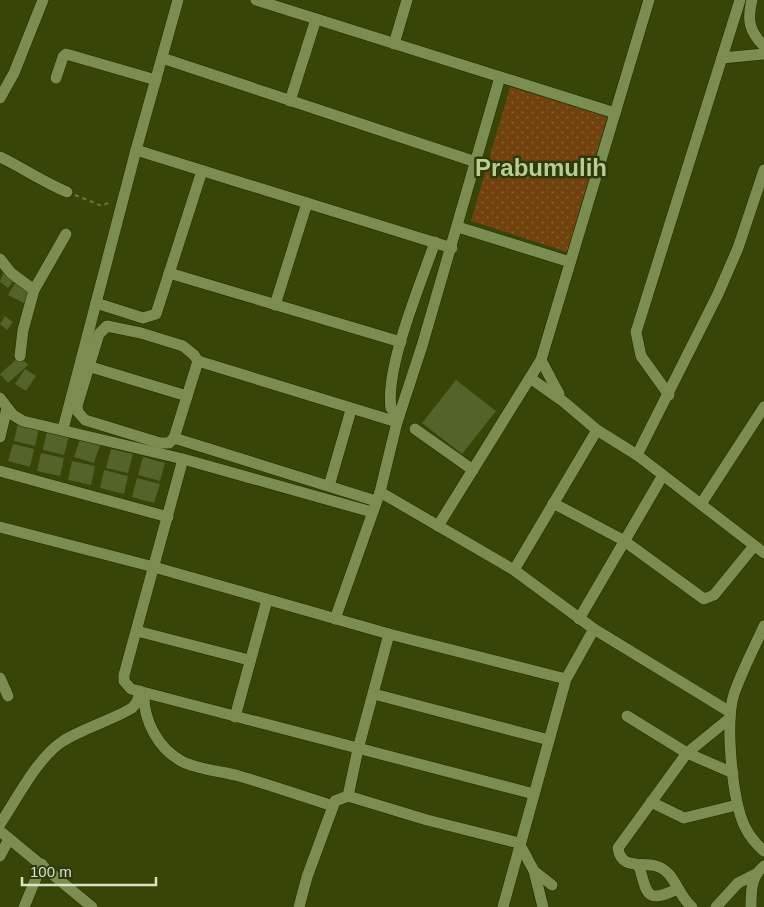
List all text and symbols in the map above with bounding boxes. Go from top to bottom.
district label: Prabumulih [475,154,607,181]
scale bar [22,854,156,886]
text: 100 m [30,863,72,880]

